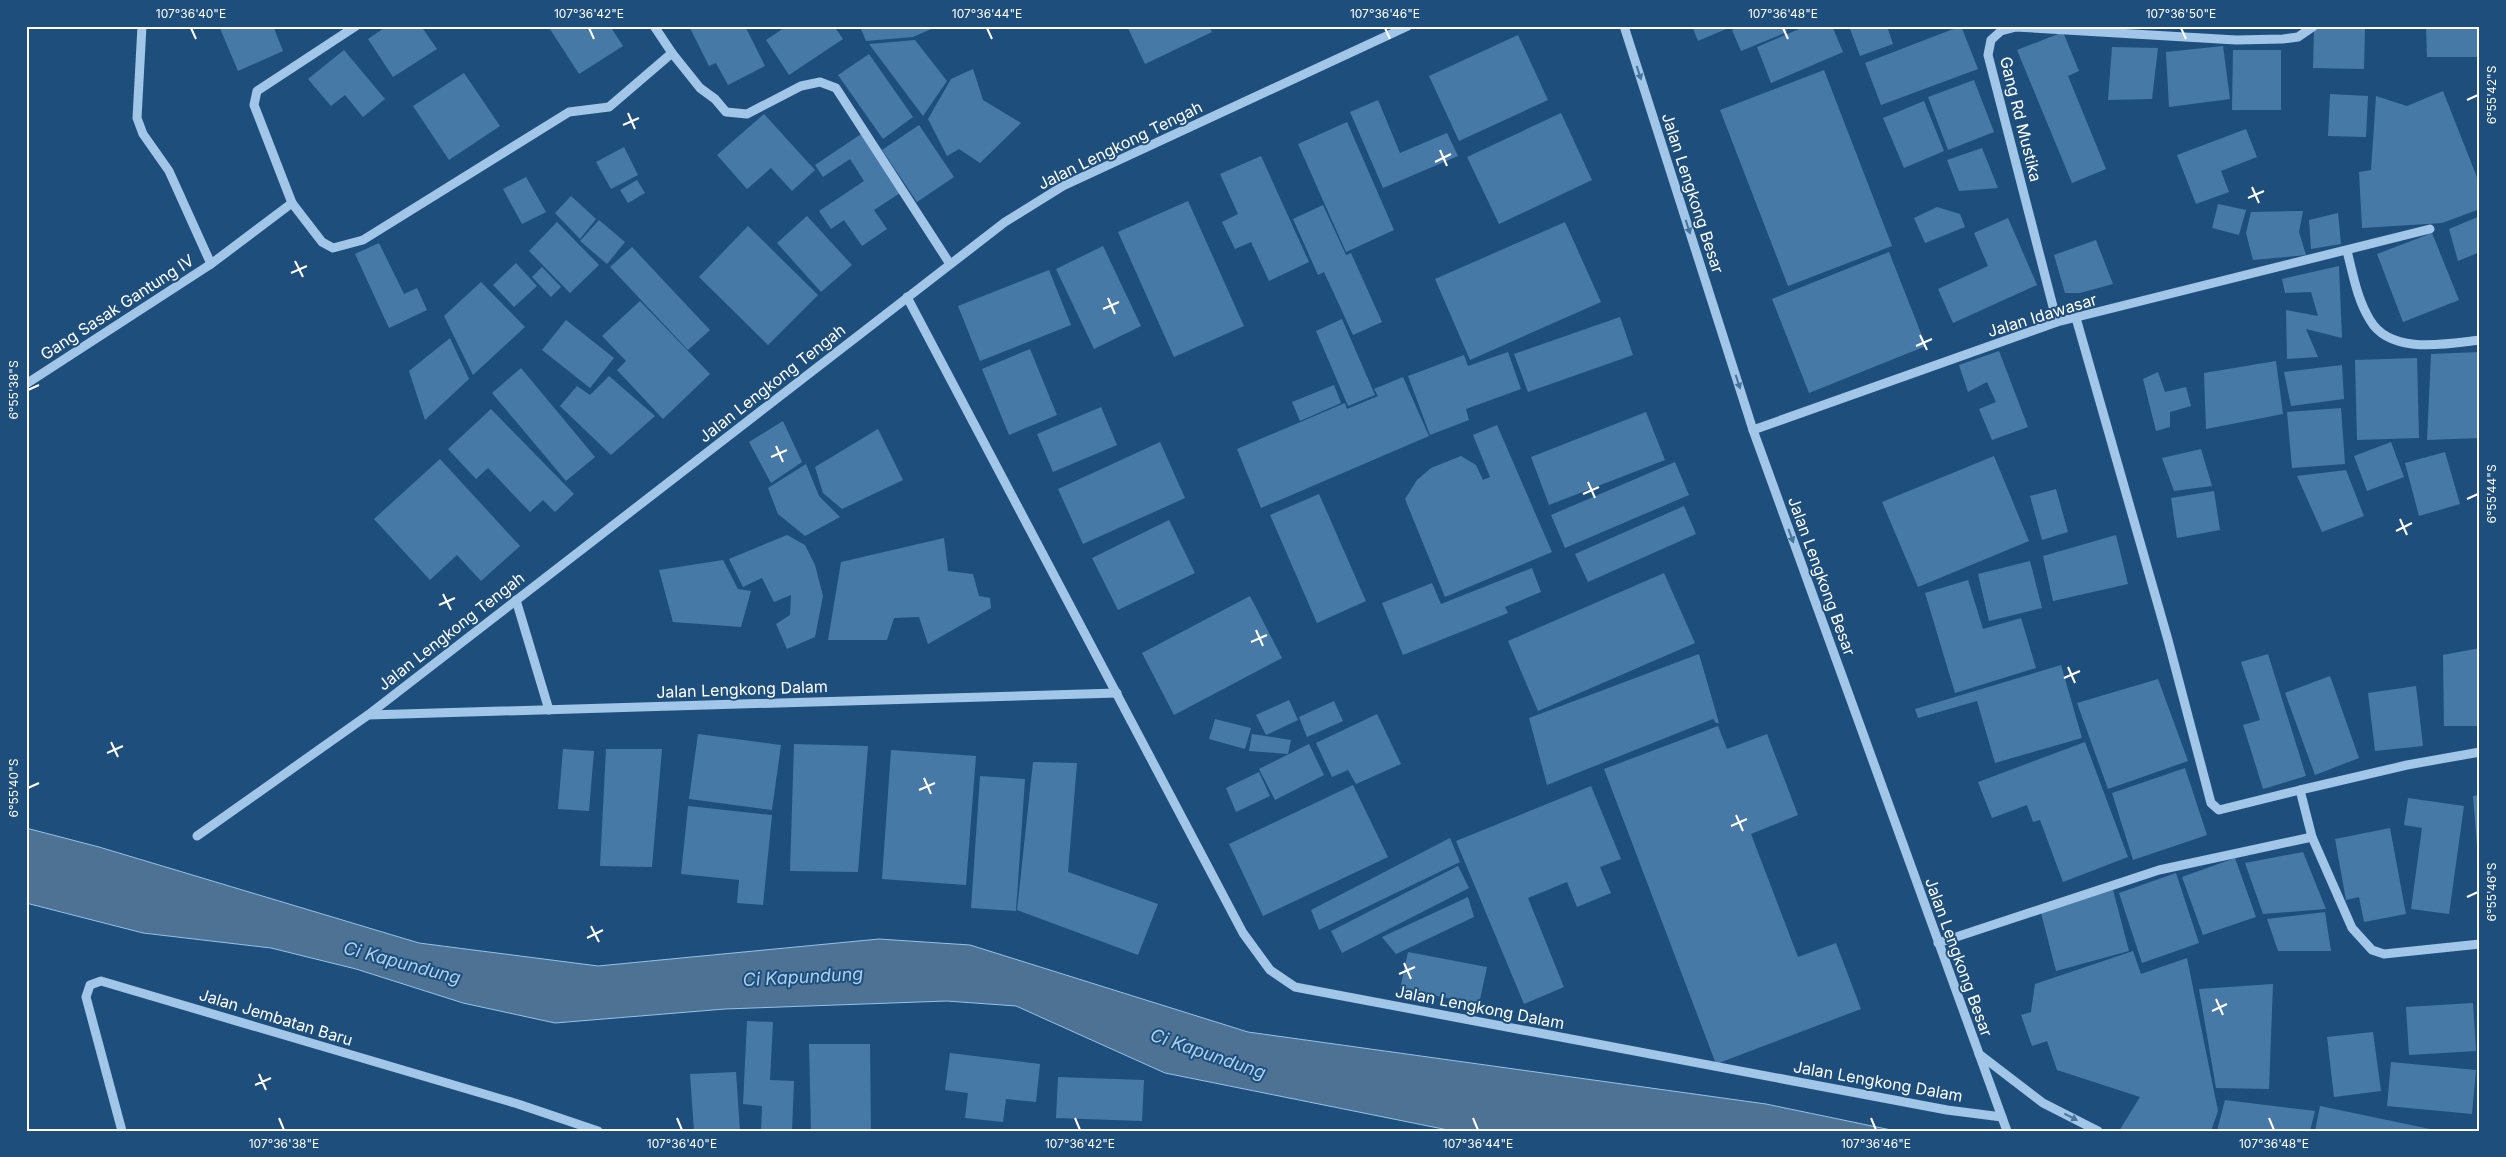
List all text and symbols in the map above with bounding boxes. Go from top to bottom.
text: 107°36'40"E [156,6,226,21]
text: 107°36'42"E [554,6,624,21]
text: 107°36'44"E [952,6,1022,21]
text: 107°36'46"E [1350,6,1420,21]
text: 107°36'48"E [1748,6,1818,21]
text: 107°36'50"E [2146,6,2216,21]
street label: Gang Rd Mustika [1996,54,2046,184]
one-way arrow [1636,65,1643,80]
text: 6°55'42"S [2484,65,2499,124]
street label: Jalan Lengkong Tengah [1035,96,1205,194]
street label: Jalan Lengkong Besar [1658,110,1728,276]
one-way arrow [1685,220,1693,235]
street label: Gang Sasak Gantung IV [37,250,197,364]
street label: Jalan Idawasar [1985,289,2099,341]
street label: Jalan Lengkong Tengah [695,320,849,446]
text: 6°55'38"S [6,360,21,420]
one-way arrow [1735,375,1742,390]
text: 6°55'44"S [2484,464,2499,524]
street label: Jalan Lengkong Besar [1784,494,1860,658]
one-way arrow [1788,528,1795,543]
street label: Jalan Lengkong Tengah [374,568,528,694]
street label: Jalan Lengkong Dalam [656,676,828,702]
text: 6°55'40"S [6,758,21,817]
text: 6°55'46"S [2484,862,2499,921]
street label: Jalan Lengkong Besar [1921,875,1997,1039]
water label: Ci Kapundung [341,937,463,988]
water label: Ci Kapundung [742,963,864,990]
street label: Jalan Lengkong Dalam [1394,981,1566,1033]
street label: Jalan Jembatan Baru [197,984,355,1050]
water label: Ci Kapundung [1148,1024,1269,1083]
street label: Jalan Lengkong Dalam [1792,1056,1964,1106]
one-way arrow [2064,1113,2078,1121]
text: 107°36'38"E [249,1136,319,1151]
text: 107°36'40"E [647,1136,717,1151]
text: 107°36'42"E [1045,1136,1115,1151]
text: 107°36'44"E [1443,1136,1513,1151]
text: 107°36'46"E [1841,1136,1911,1151]
text: 107°36'48"E [2239,1136,2309,1151]

